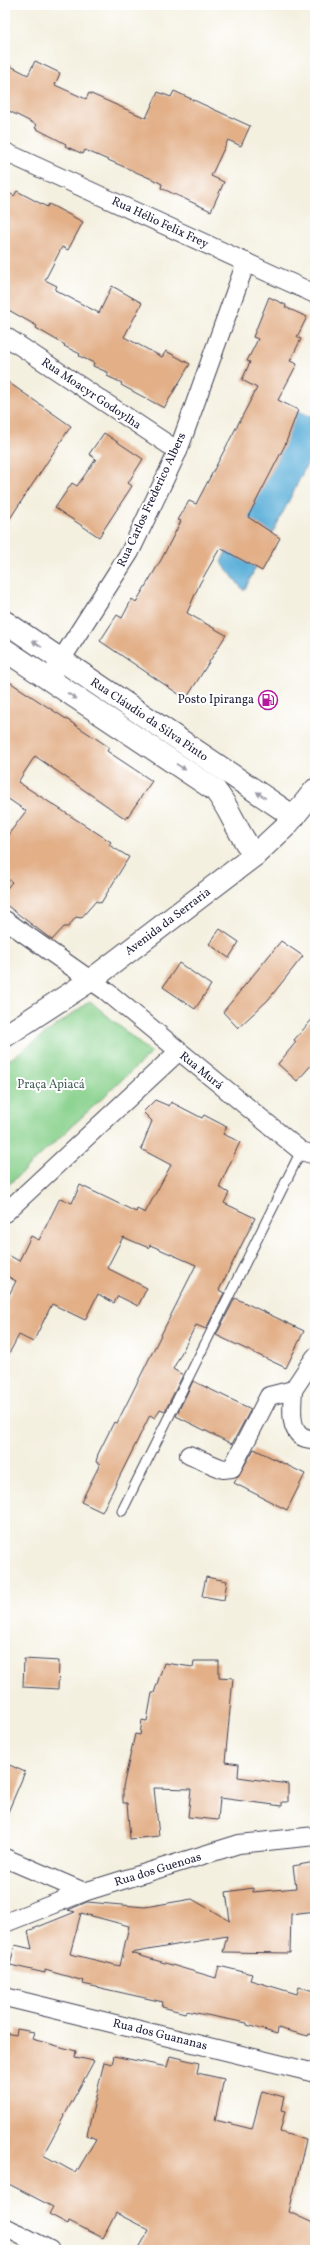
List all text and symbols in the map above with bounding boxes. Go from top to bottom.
street label: Rua Hélio Felix Frey [109,194,212,253]
street label: Rua Moacyr Godoylha [38,355,144,433]
street label: Rua Carlos Frederico Albers [114,430,190,570]
one-way arrow [32,640,42,648]
street label: Rua Cláudio da Silva Pinto [87,675,211,765]
fuel station icon: Posto Ipiranga [257,689,279,711]
one-way arrow [67,692,77,700]
place label: Posto Ipiranga [178,692,254,708]
one-way arrow [175,764,186,771]
one-way arrow [256,791,266,799]
street label: Avenida da Serraria [122,884,214,960]
street label: Rua Murá [176,1048,226,1094]
park label: Praça Apiacá [17,1077,85,1093]
street label: Rua dos Guenoas [113,1849,203,1891]
street label: Rua dos Guananas [111,2016,209,2054]

